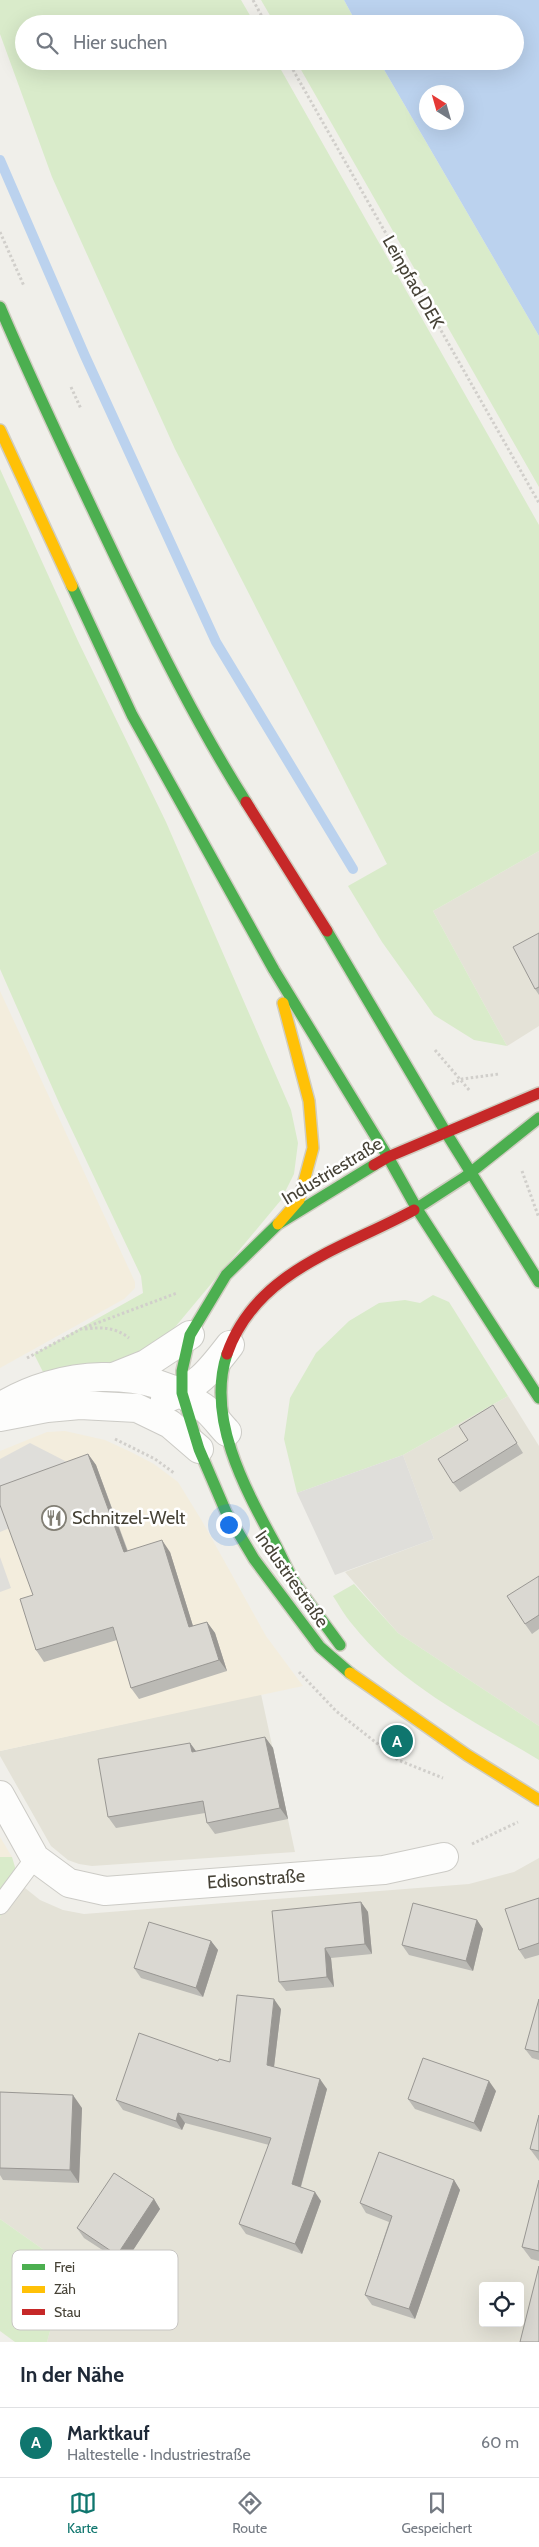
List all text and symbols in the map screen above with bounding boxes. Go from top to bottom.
search box [15,15,524,70]
icon: search [33,29,61,57]
text: Hier suchen [73,31,167,54]
north arrow [419,85,464,130]
street label: Leinpfad DEK [378,232,449,333]
street label: Industriestraße [278,1132,386,1210]
restaurant icon: Schnitzel-Welt [41,1505,67,1531]
place label: Schnitzel-Welt [72,1507,185,1529]
your location [216,1512,242,1538]
street label: Industriestraße [250,1526,334,1632]
pin: A [381,1722,413,1760]
street label: Edisonstraße [206,1865,306,1893]
legend [12,2250,178,2330]
text: Frei [54,2258,75,2276]
text: Zäh [54,2280,76,2298]
map controls [479,2282,524,2327]
button: locate [479,2282,524,2327]
text: Stau [54,2303,81,2321]
text: In der Nähe [20,2362,124,2387]
text: Marktkauf [67,2422,150,2445]
text: A [31,2433,41,2452]
text: 60 m [481,2433,519,2452]
text: Haltestelle · Industriestraße [67,2445,251,2464]
tab: Karte [67,2489,98,2537]
tab: Route [232,2489,267,2537]
tab: Gespeichert [401,2489,472,2537]

